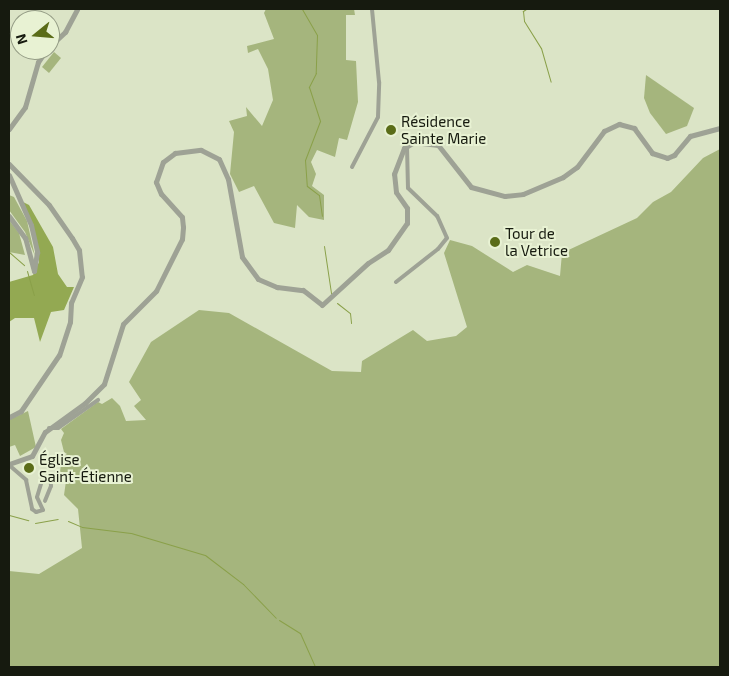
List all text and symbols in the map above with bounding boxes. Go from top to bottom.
north arrow [10,10,60,60]
text: N [12,32,31,47]
place label: Résidence Sainte Marie [401,112,486,147]
marker: Résidence Sainte Marie [385,124,397,136]
place label: Tour de la Vetrice [505,224,568,259]
marker: Tour de la Vetrice [489,236,501,248]
place label: Église Saint-Étienne [39,450,132,485]
marker: Église Saint-Étienne [23,462,35,474]

